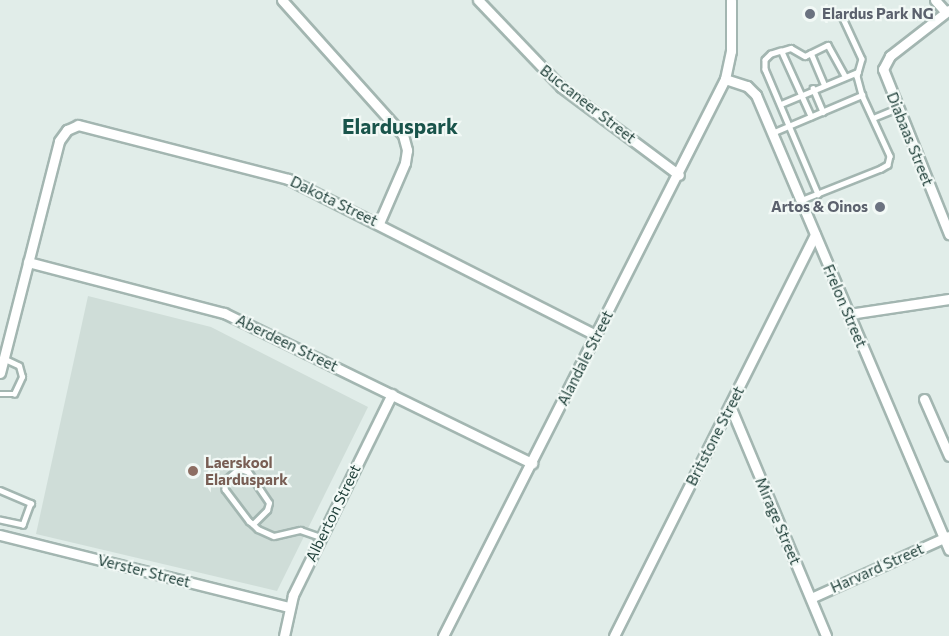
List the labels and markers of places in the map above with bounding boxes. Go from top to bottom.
place label: Elardus Park NG [822,5,934,23]
marker: Elardus Park NG [803,7,817,21]
place label: Artos & Oinos [771,198,868,216]
marker: Artos & Oinos [873,200,887,214]
place label: Laerskool Elarduspark [205,453,288,488]
marker: Laerskool Elarduspark [186,464,200,478]

